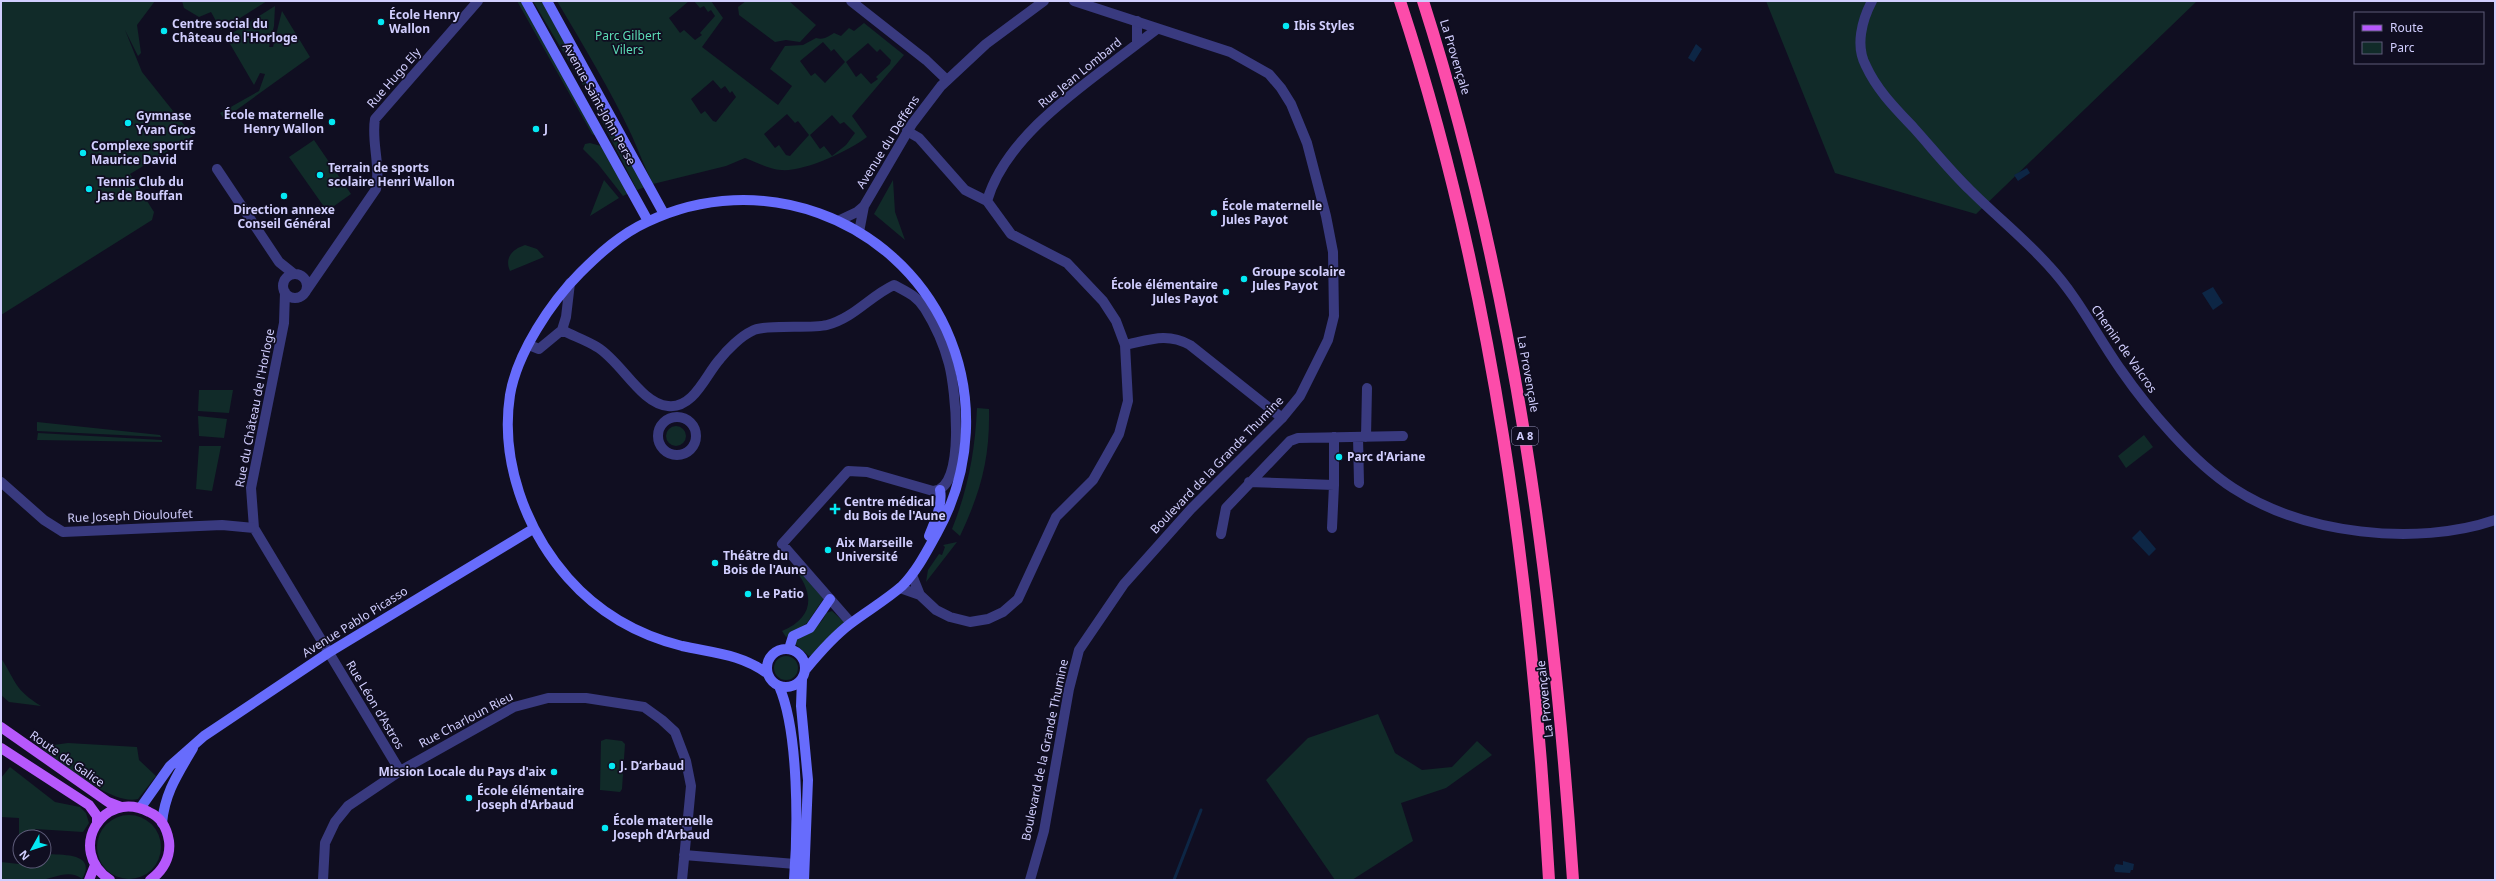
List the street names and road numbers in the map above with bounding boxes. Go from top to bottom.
street label: La Provençale [1436,17,1475,97]
street label: Rue Jean Lombard [1034,34,1125,112]
street label: Avenue Saint-John Perse [559,40,640,168]
street label: Rue Hugo Ely [363,43,425,111]
street label: Avenue du Deffens [852,92,923,192]
street label: Chemin de Valcros [2088,301,2161,396]
street label: Rue du Château de l'Horloge [231,327,278,489]
street label: La Provençale [1513,334,1544,414]
street label: Boulevard de la Grande Thumine [1146,392,1287,537]
road number: A 8 [1512,427,1538,445]
street label: Rue Joseph Diouloufet [67,505,194,526]
street label: Avenue Pablo Picasso [299,582,411,661]
street label: Rue Léon d'Astros [342,657,409,752]
street label: Boulevard de la Grande Thumine [1017,657,1072,842]
street label: La Provençale [1532,659,1557,739]
street label: Rue Charloun Rieu [416,688,516,752]
street label: Route de Galice [26,726,108,791]

